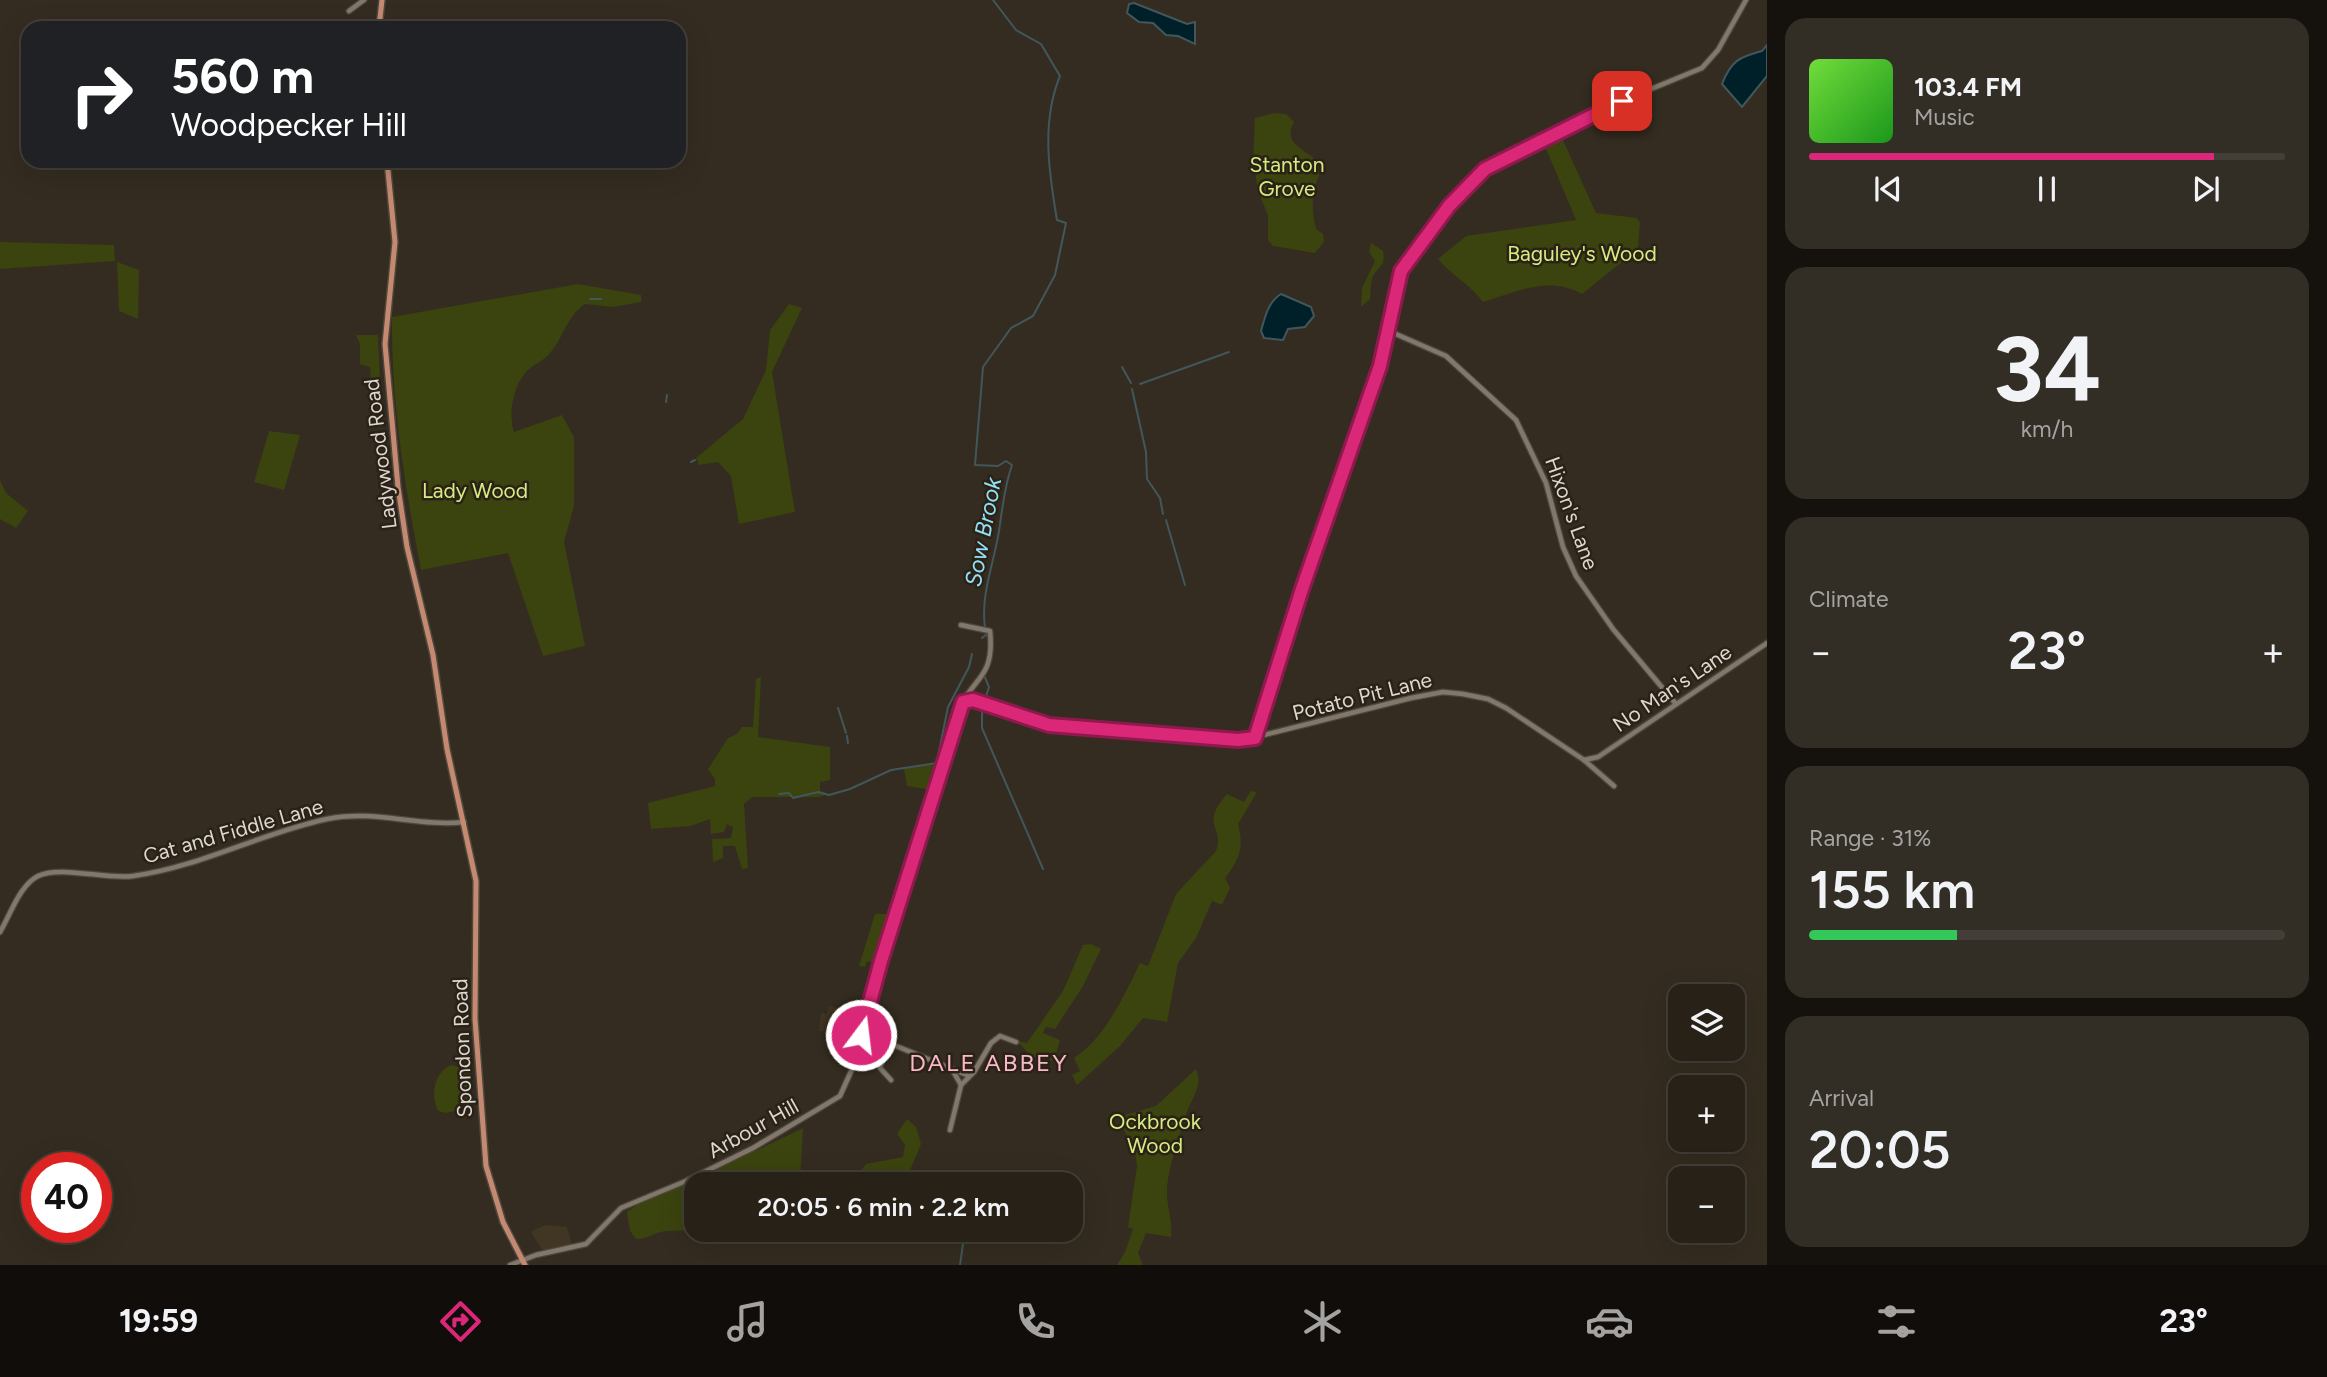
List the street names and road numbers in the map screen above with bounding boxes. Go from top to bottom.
street label: Ladywood Road [358,377,402,531]
street label: Hixon's Lane [1540,453,1604,573]
street label: No Man's Lane [1608,639,1736,737]
street label: Potato Pit Lane [1290,667,1434,725]
street label: Cat and Fiddle Lane [140,793,326,869]
street label: Spondon Road [447,978,477,1118]
street label: Arbour Hill [703,1093,803,1163]

